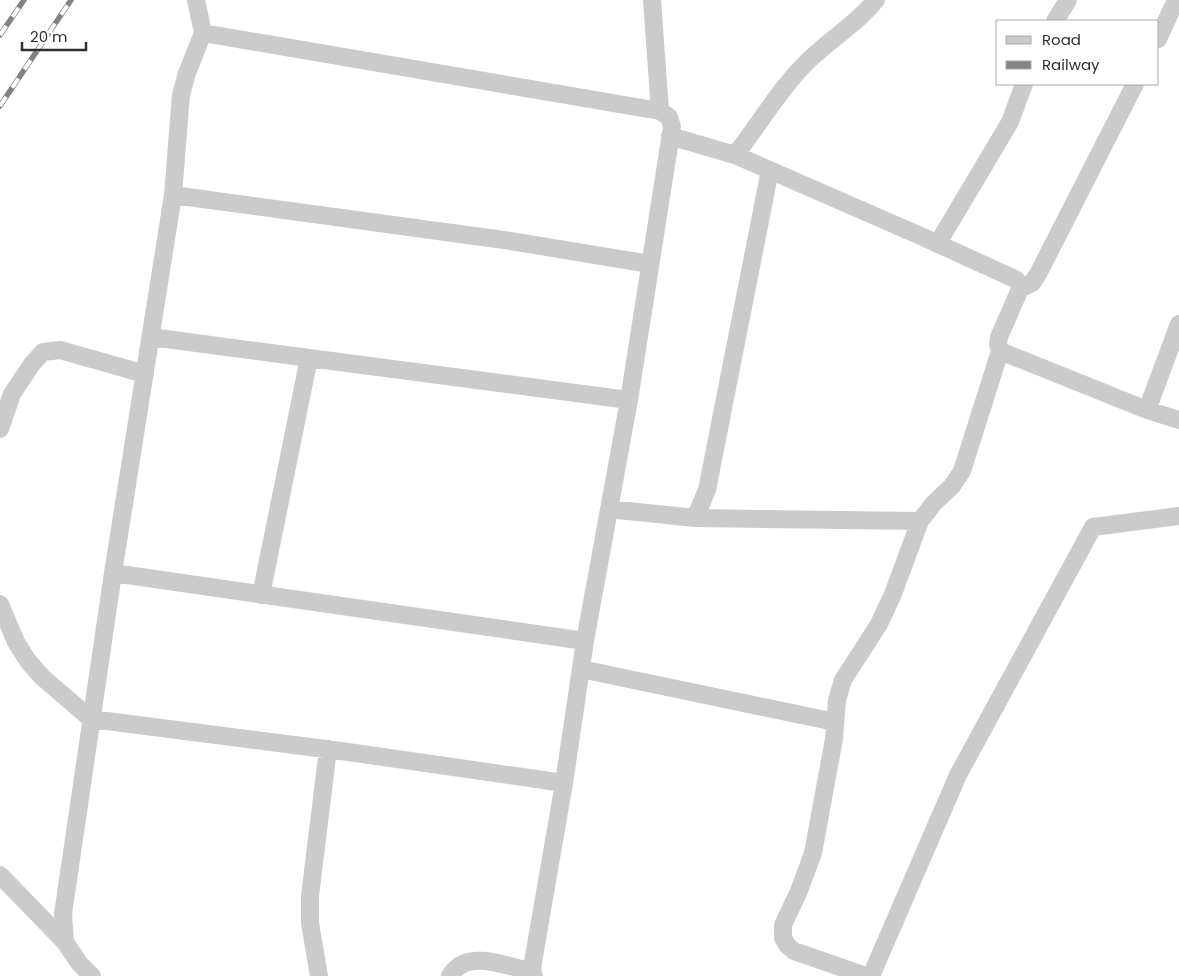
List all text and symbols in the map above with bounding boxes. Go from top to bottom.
scale bar [22,20,86,52]
legend [996,20,1159,85]
text: 20 m [30,26,68,47]
text: Road [1042,29,1081,50]
text: Railway [1042,54,1100,75]

